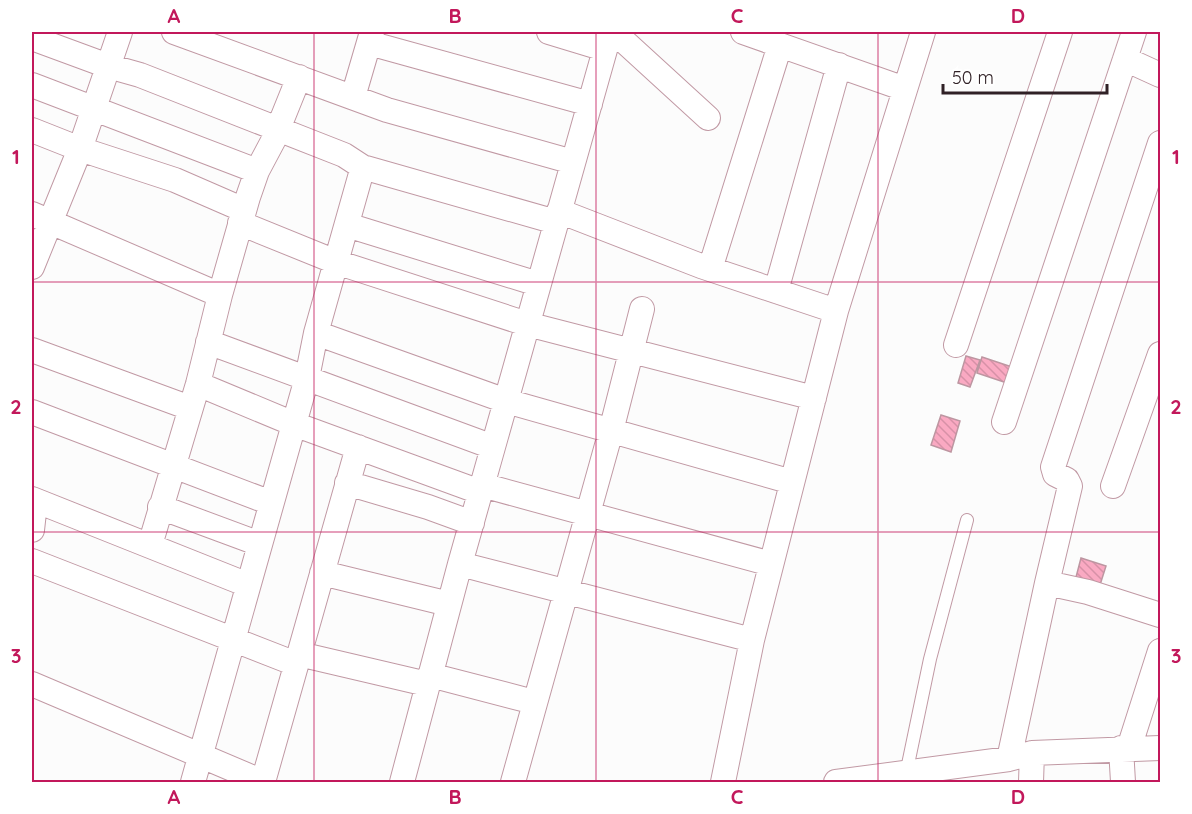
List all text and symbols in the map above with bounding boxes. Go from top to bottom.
text: A [168,3,181,28]
text: B [448,3,462,28]
text: C [731,3,744,28]
text: D [1011,3,1025,28]
scale bar [943,57,1106,95]
text: 50 m [952,66,994,89]
text: 1 [12,144,20,169]
text: 1 [1172,144,1180,169]
text: 2 [10,394,22,419]
text: 2 [1170,394,1182,419]
text: 3 [11,643,21,668]
text: 3 [1171,643,1181,668]
text: A [168,784,181,809]
text: B [448,784,462,809]
text: C [731,784,744,809]
text: D [1011,784,1025,809]

